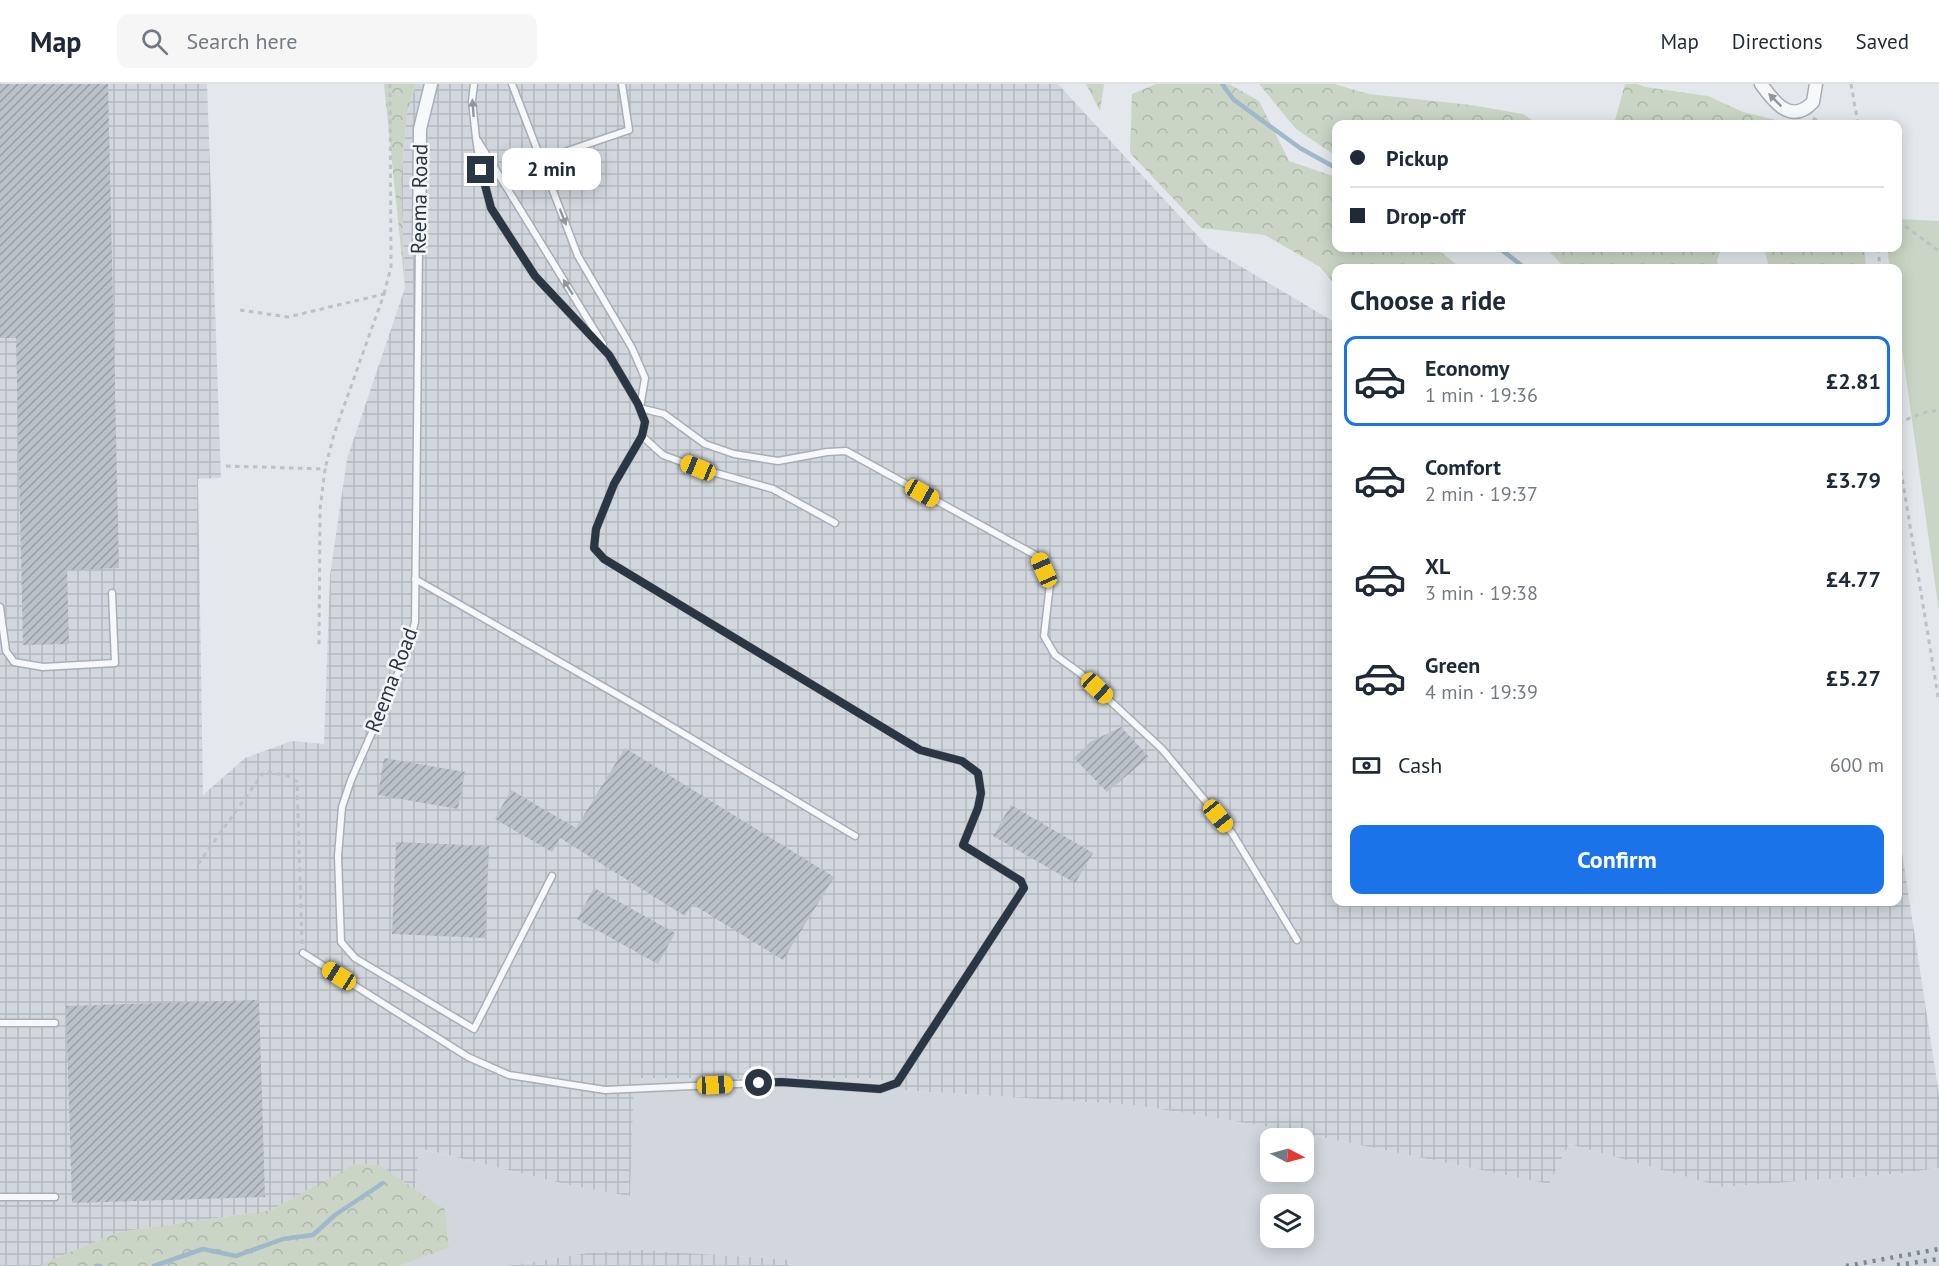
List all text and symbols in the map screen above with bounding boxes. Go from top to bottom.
search box [117,14,537,68]
text: Map [30,23,81,60]
icon: search [138,25,171,58]
text: Search here [186,27,297,55]
text: Map [1660,28,1699,55]
text: Directions [1732,28,1823,55]
text: Saved [1856,28,1909,55]
one-way arrow [1768,93,1782,108]
one-way arrow [468,98,478,117]
street label: Reema Road [405,144,433,254]
text: Pickup [1386,144,1449,172]
callout: 2 min [502,149,601,191]
route end [467,156,494,183]
text: 2 min [527,156,576,182]
text: Drop-off [1386,202,1465,230]
one-way arrow [559,208,568,226]
one-way arrow [562,279,573,295]
text: Choose a ride [1350,283,1506,317]
icon: car [1353,354,1407,408]
text: Economy [1425,354,1509,382]
text: £2.81 [1826,367,1881,395]
text: 1 min · 19:36 [1425,382,1538,408]
car [678,453,718,483]
icon: car [1353,453,1407,507]
text: Comfort [1425,453,1501,481]
text: £3.79 [1826,466,1881,494]
car [902,476,942,510]
text: 2 min · 19:37 [1425,481,1538,507]
car [1028,550,1060,590]
icon: car [1353,552,1407,606]
text: XL [1425,552,1450,580]
text: £4.77 [1826,565,1881,593]
text: 3 min · 19:38 [1425,580,1538,606]
street label: Reema Road [359,624,423,736]
icon: car [1353,651,1407,705]
text: Green [1425,651,1480,679]
text: £5.27 [1826,664,1881,692]
car [1078,669,1116,707]
text: 4 min · 19:39 [1425,679,1538,705]
icon: cash [1350,749,1383,782]
text: Cash [1398,751,1442,779]
text: 600 m [1830,752,1884,778]
car [1200,796,1236,836]
button: Confirm [1350,825,1884,894]
car [319,959,359,993]
route start [745,1069,772,1096]
car [697,1075,733,1095]
north arrow [1260,1128,1314,1182]
map controls [1260,1128,1314,1248]
button: layers [1260,1194,1314,1248]

